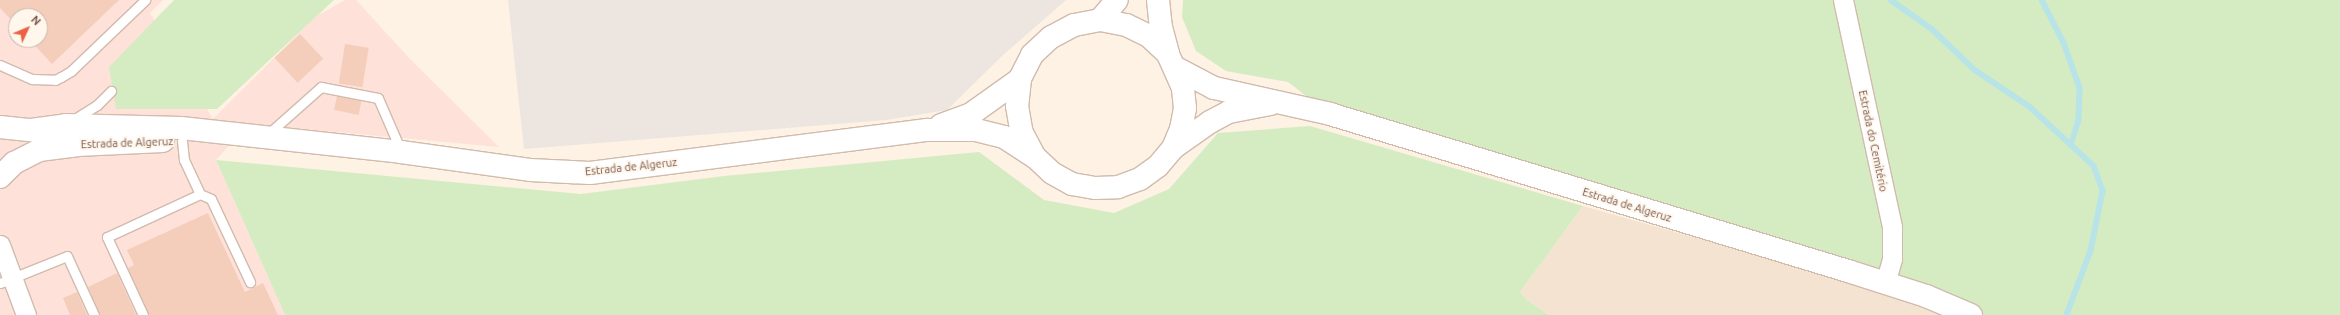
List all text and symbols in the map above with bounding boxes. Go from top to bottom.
north arrow [8,8,48,48]
text: N [29,13,43,27]
street label: Estrada do Cemitério [1856,89,1890,193]
street label: Estrada de Algeruz [80,135,174,151]
street label: Estrada de Algeruz [584,156,678,178]
street label: Estrada de Algeruz [1581,185,1673,225]

